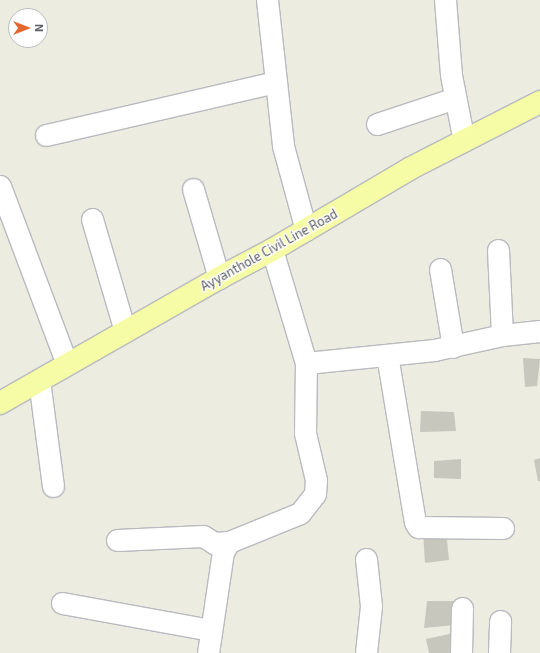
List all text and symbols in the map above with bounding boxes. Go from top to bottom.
north arrow [8,8,48,48]
text: N [33,24,46,32]
street label: Ayyanthole Civil Line Road [198,206,340,294]

